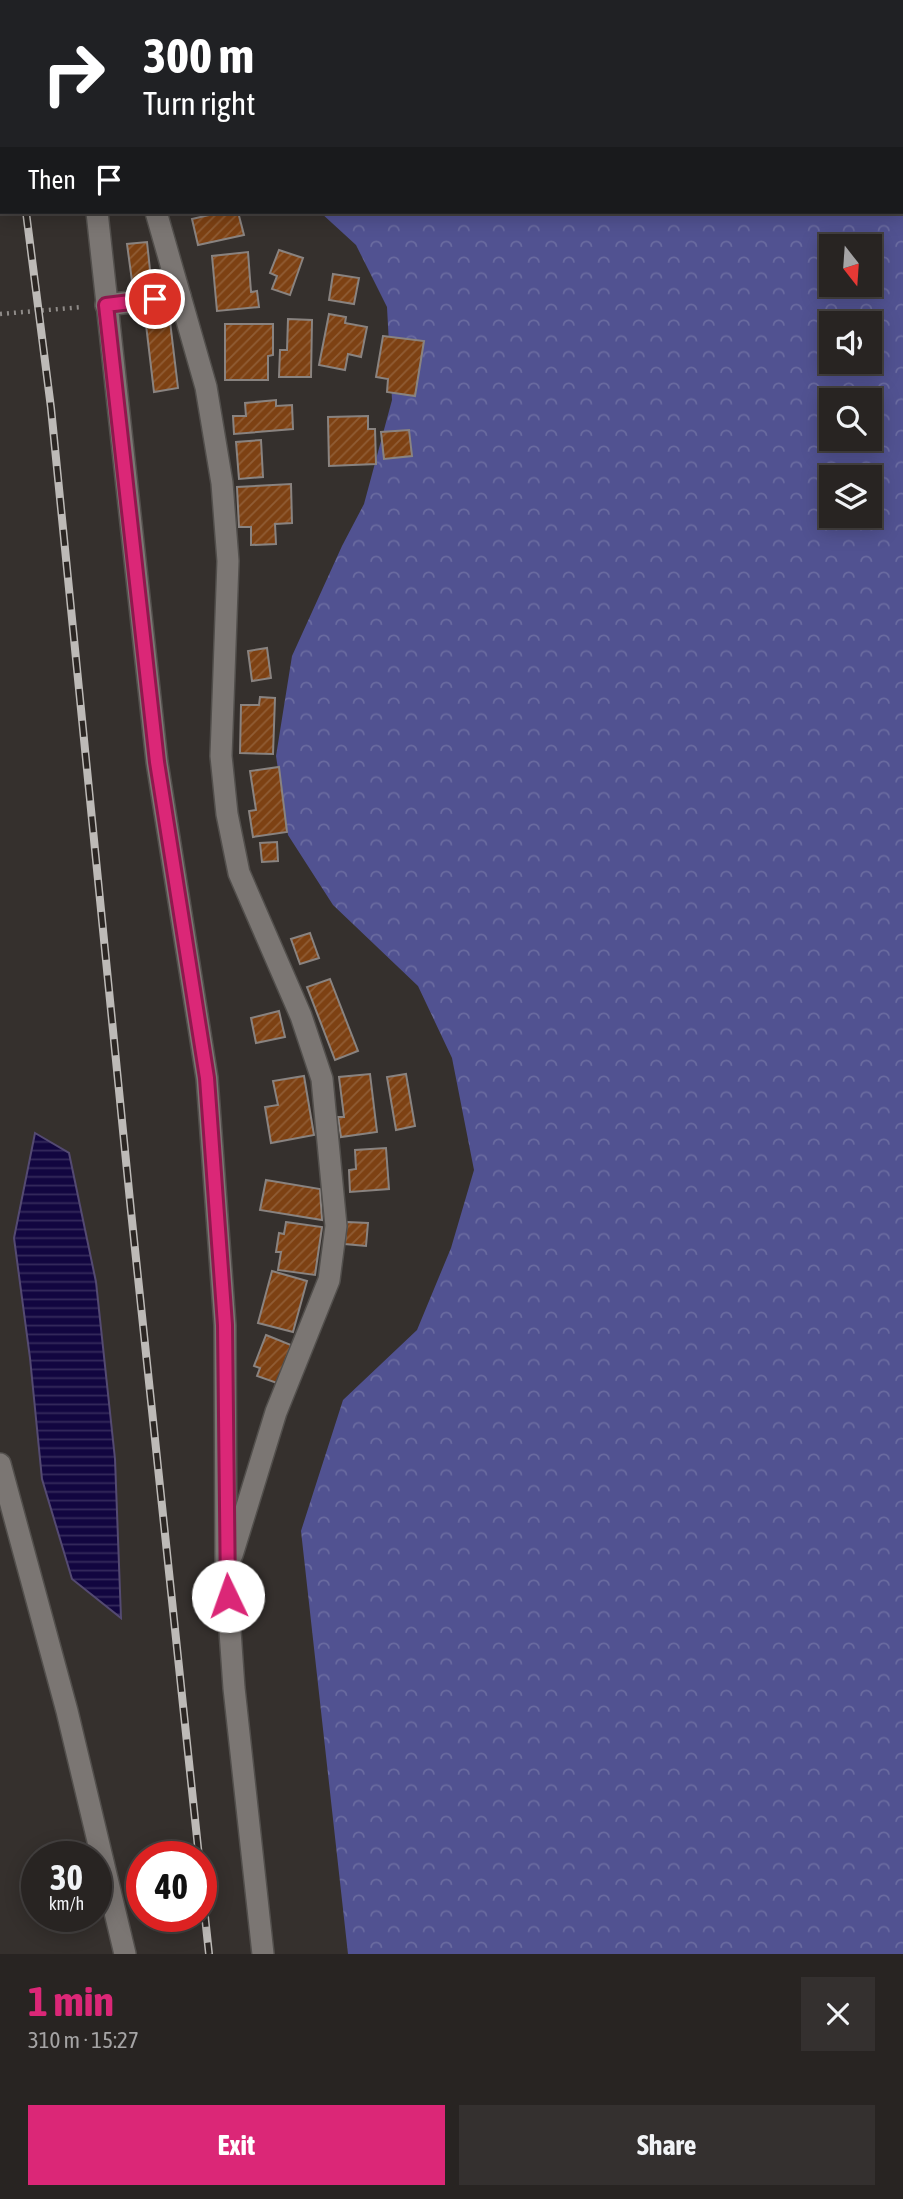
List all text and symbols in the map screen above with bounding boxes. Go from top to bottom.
text: 300 m [143,27,254,83]
icon: right [28,28,119,119]
text: Turn right [143,85,256,122]
icon: arrive [90,161,128,199]
text: Then [28,165,76,195]
north arrow [819,234,882,298]
map controls [819,234,882,528]
pin [125,269,185,329]
icon: arrive [136,280,174,318]
button: sound [819,311,882,374]
button: search [819,388,882,451]
button: layers [819,465,882,528]
position arrow [191,1559,265,1633]
speed limit sign: 40 [126,1841,217,1932]
text: 30 [50,1857,83,1897]
text: km/h [49,1893,84,1914]
text: 1 min [28,1977,114,2025]
button: close [801,1977,875,2051]
text: 310 m · 15:27 [28,2027,139,2053]
button: Exit [28,2105,445,2185]
button: Share [459,2105,875,2185]

